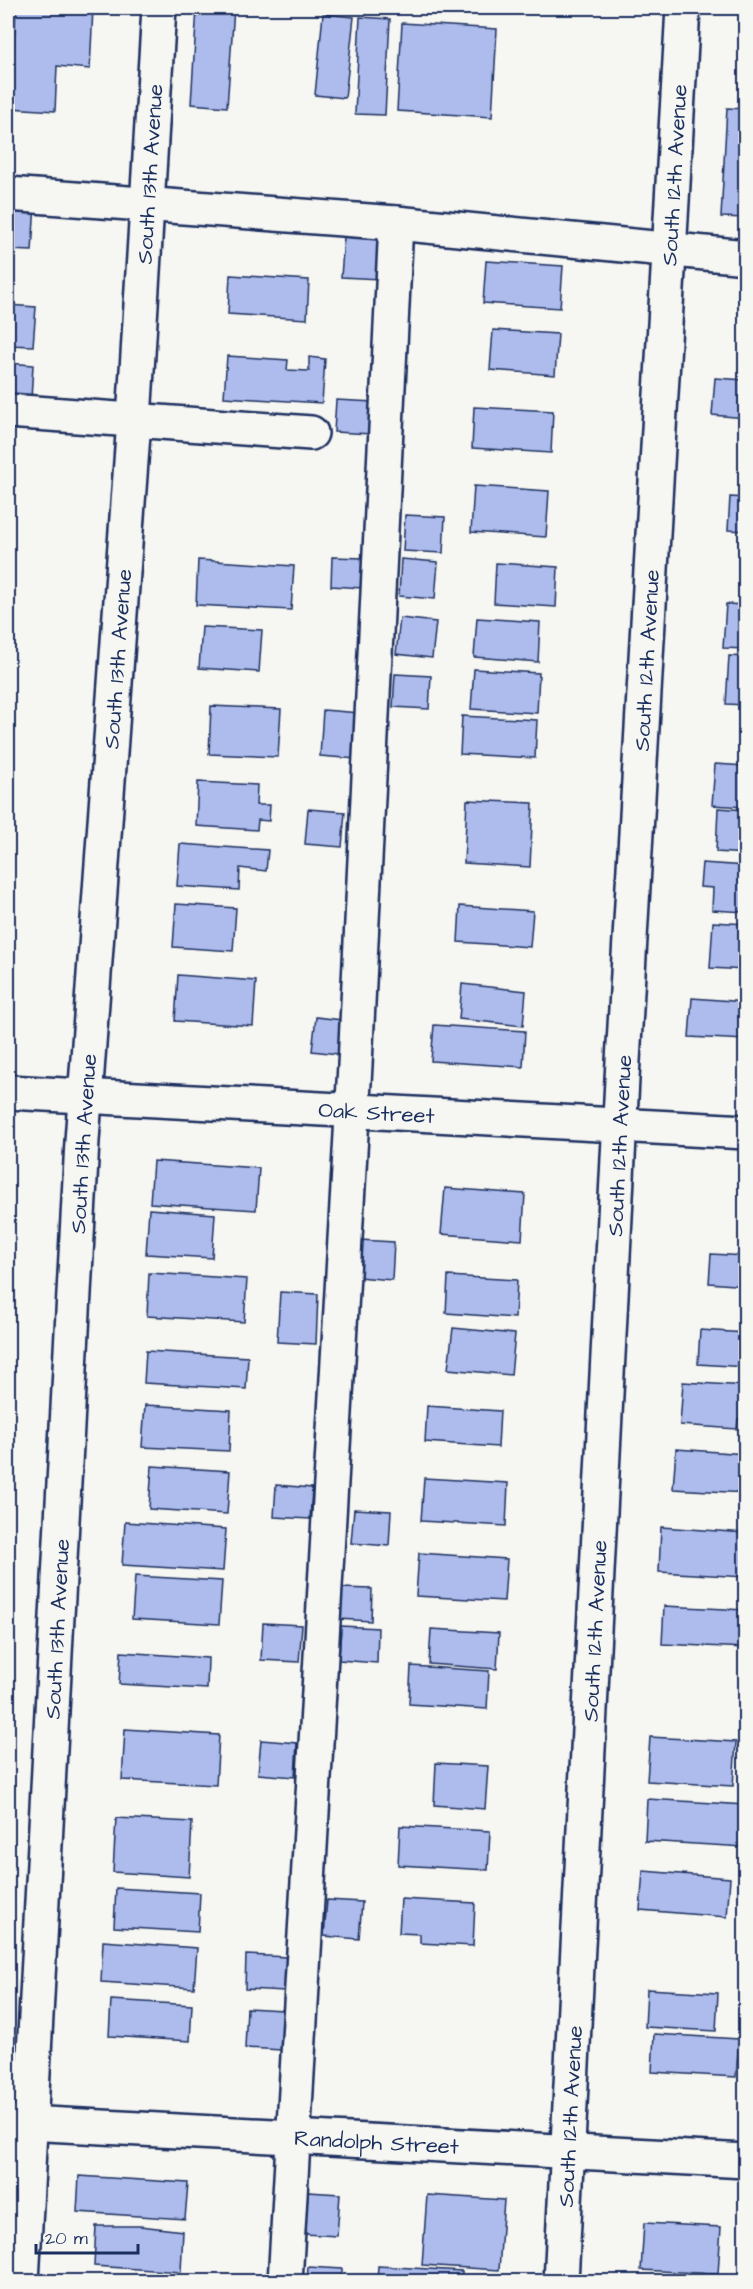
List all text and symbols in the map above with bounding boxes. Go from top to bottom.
street label: South 13th Avenue [129,83,171,265]
street label: South 12th Avenue [654,83,696,267]
street label: South 13th Avenue [96,568,140,750]
street label: South 12th Avenue [627,569,668,752]
street label: South 13th Avenue [63,1052,105,1235]
street label: South 12th Avenue [600,1054,640,1237]
street label: Oak Street [318,1095,435,1132]
street label: South 13th Avenue [38,1538,78,1720]
street label: South 12th Avenue [575,1539,616,1723]
street label: South 12th Avenue [551,2025,591,2208]
street label: Randolph Street [293,2123,460,2163]
scale bar [36,2217,138,2255]
text: 20 m [45,2226,88,2251]

